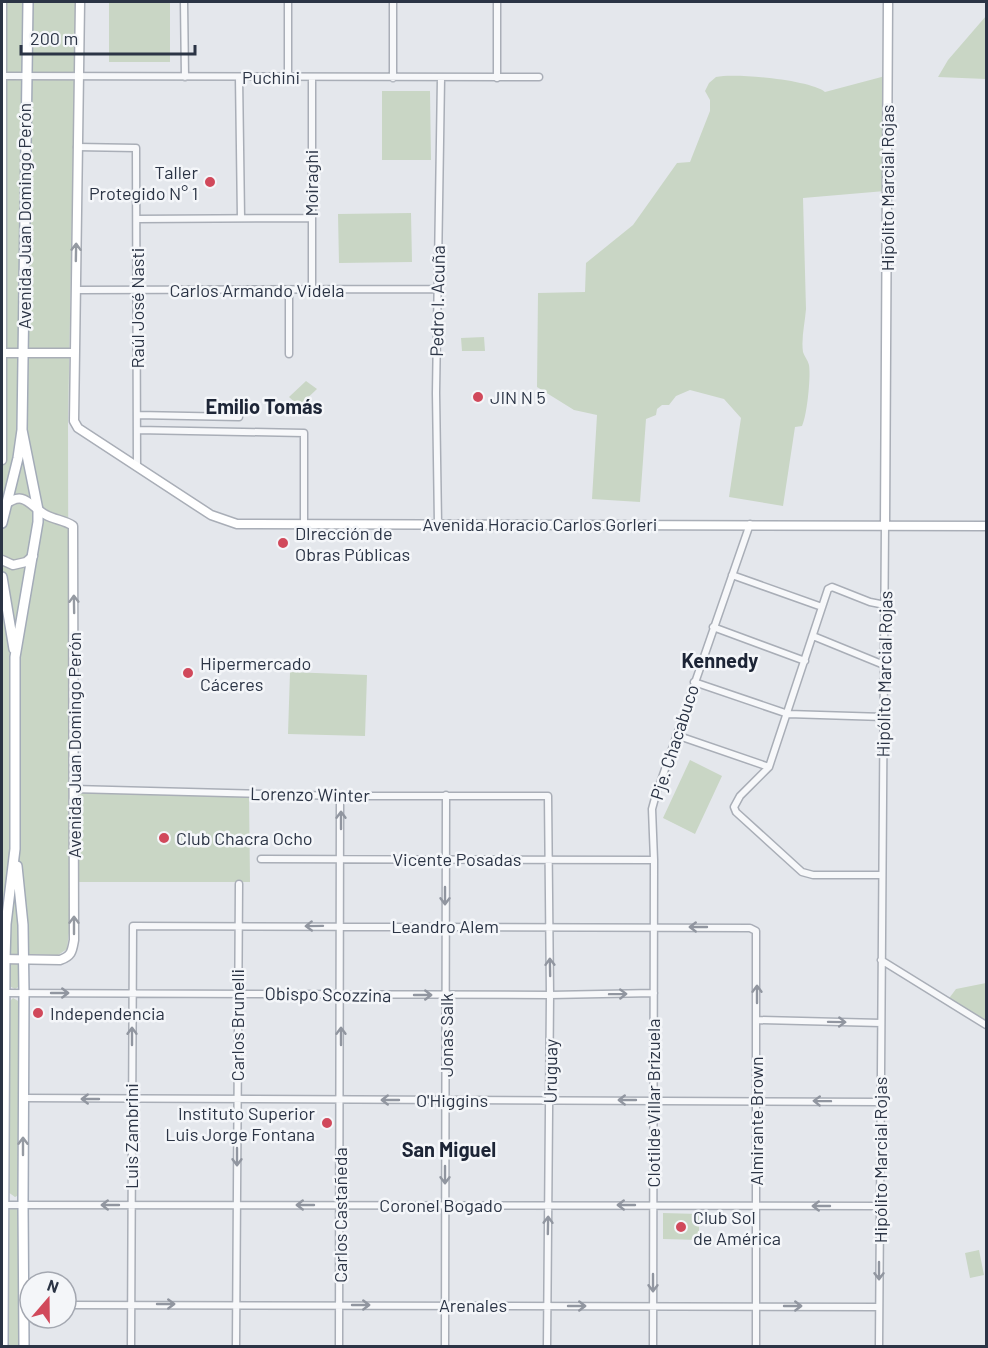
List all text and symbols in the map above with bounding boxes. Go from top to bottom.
scale bar [21,18,195,56]
text: 200 m [30,27,78,49]
street label: Puchini [242,66,300,88]
street label: Avenida Juan Domingo Perón [13,103,35,329]
street label: Hipólito Marcial Rojas [876,105,898,271]
street label: Moiraghi [300,150,322,216]
place label: Taller Protegido N° 1 [89,161,198,204]
marker: Taller Protegido N° 1 [203,175,217,189]
one-way arrow [70,243,82,263]
street label: Pedro I. Acuña [425,245,449,357]
street label: Raúl José Nasti [126,248,148,368]
street label: Carlos Armando Videla [169,279,345,301]
place label: JIN N 5 [490,386,546,408]
marker: JIN N 5 [471,390,485,404]
district label: Emilio Tomás [205,394,323,418]
street label: Avenida Horacio Carlos Gorleri [423,513,657,535]
place label: DIrección de Obras Públicas [295,522,410,565]
marker: DIrección de Obras Públicas [276,536,290,550]
street label: Hipólito Marcial Rojas [872,590,896,758]
one-way arrow [68,594,80,614]
street label: Avenida Juan Domingo Perón [63,632,85,858]
district label: Kennedy [682,648,758,672]
place label: Hipermercado Cáceres [200,652,311,695]
marker: Hipermercado Cáceres [181,666,195,680]
street label: Pje. Chacabuco [645,682,703,802]
street label: Lorenzo Winter [250,782,370,806]
one-way arrow [335,811,346,831]
place label: Club Chacra Ocho [176,827,313,849]
marker: Club Chacra Ocho [157,831,171,845]
street label: Vicente Posadas [393,848,521,870]
one-way arrow [439,885,451,905]
one-way arrow [68,915,80,935]
street label: Leandro Alem [391,915,499,937]
one-way arrow [305,920,325,932]
one-way arrow [689,921,709,933]
one-way arrow [544,958,556,978]
street label: Carlos Brunelli [226,969,248,1081]
street label: Obispo Scozzina [264,982,392,1006]
one-way arrow [751,985,763,1005]
one-way arrow [49,987,69,999]
one-way arrow [607,988,627,1000]
one-way arrow [412,989,432,1001]
street label: Jonas Salk [435,993,457,1077]
place label: Independencia [50,1002,165,1024]
marker: Independencia [31,1006,45,1020]
one-way arrow [826,1016,846,1028]
street label: Clotilde Villar Brizuela [642,1019,664,1187]
one-way arrow [126,1027,138,1047]
one-way arrow [335,1027,347,1047]
street label: Uruguay [538,1039,562,1103]
street label: Almirante Brown [745,1056,767,1186]
street label: Hipólito Marcial Rojas [869,1077,891,1243]
street label: Luis Zambrini [120,1083,142,1189]
street label: O'Higgins [416,1089,488,1111]
one-way arrow [80,1093,100,1105]
one-way arrow [380,1094,400,1106]
one-way arrow [617,1094,637,1106]
one-way arrow [812,1095,832,1107]
place label: Instituto Superior Luis Jorge Fontana [165,1102,315,1145]
marker: Instituto Superior Luis Jorge Fontana [320,1116,334,1130]
one-way arrow [17,1137,29,1157]
district label: San Miguel [402,1137,496,1161]
one-way arrow [231,1146,243,1166]
street label: Carlos Castañeda [329,1147,351,1283]
one-way arrow [439,1164,451,1184]
street label: Coronel Bogado [379,1194,503,1216]
one-way arrow [101,1199,121,1211]
one-way arrow [296,1199,316,1211]
one-way arrow [617,1199,637,1211]
one-way arrow [812,1200,832,1212]
place label: Club Sol de América [693,1206,781,1249]
one-way arrow [542,1216,554,1236]
marker: Club Sol de América [674,1220,688,1234]
one-way arrow [873,1260,885,1280]
north arrow [18,1270,78,1330]
one-way arrow [647,1272,659,1292]
text: N [45,1275,62,1296]
street label: Arenales [439,1294,507,1316]
one-way arrow [156,1298,176,1310]
one-way arrow [351,1299,371,1311]
one-way arrow [567,1300,587,1312]
one-way arrow [783,1300,803,1312]

